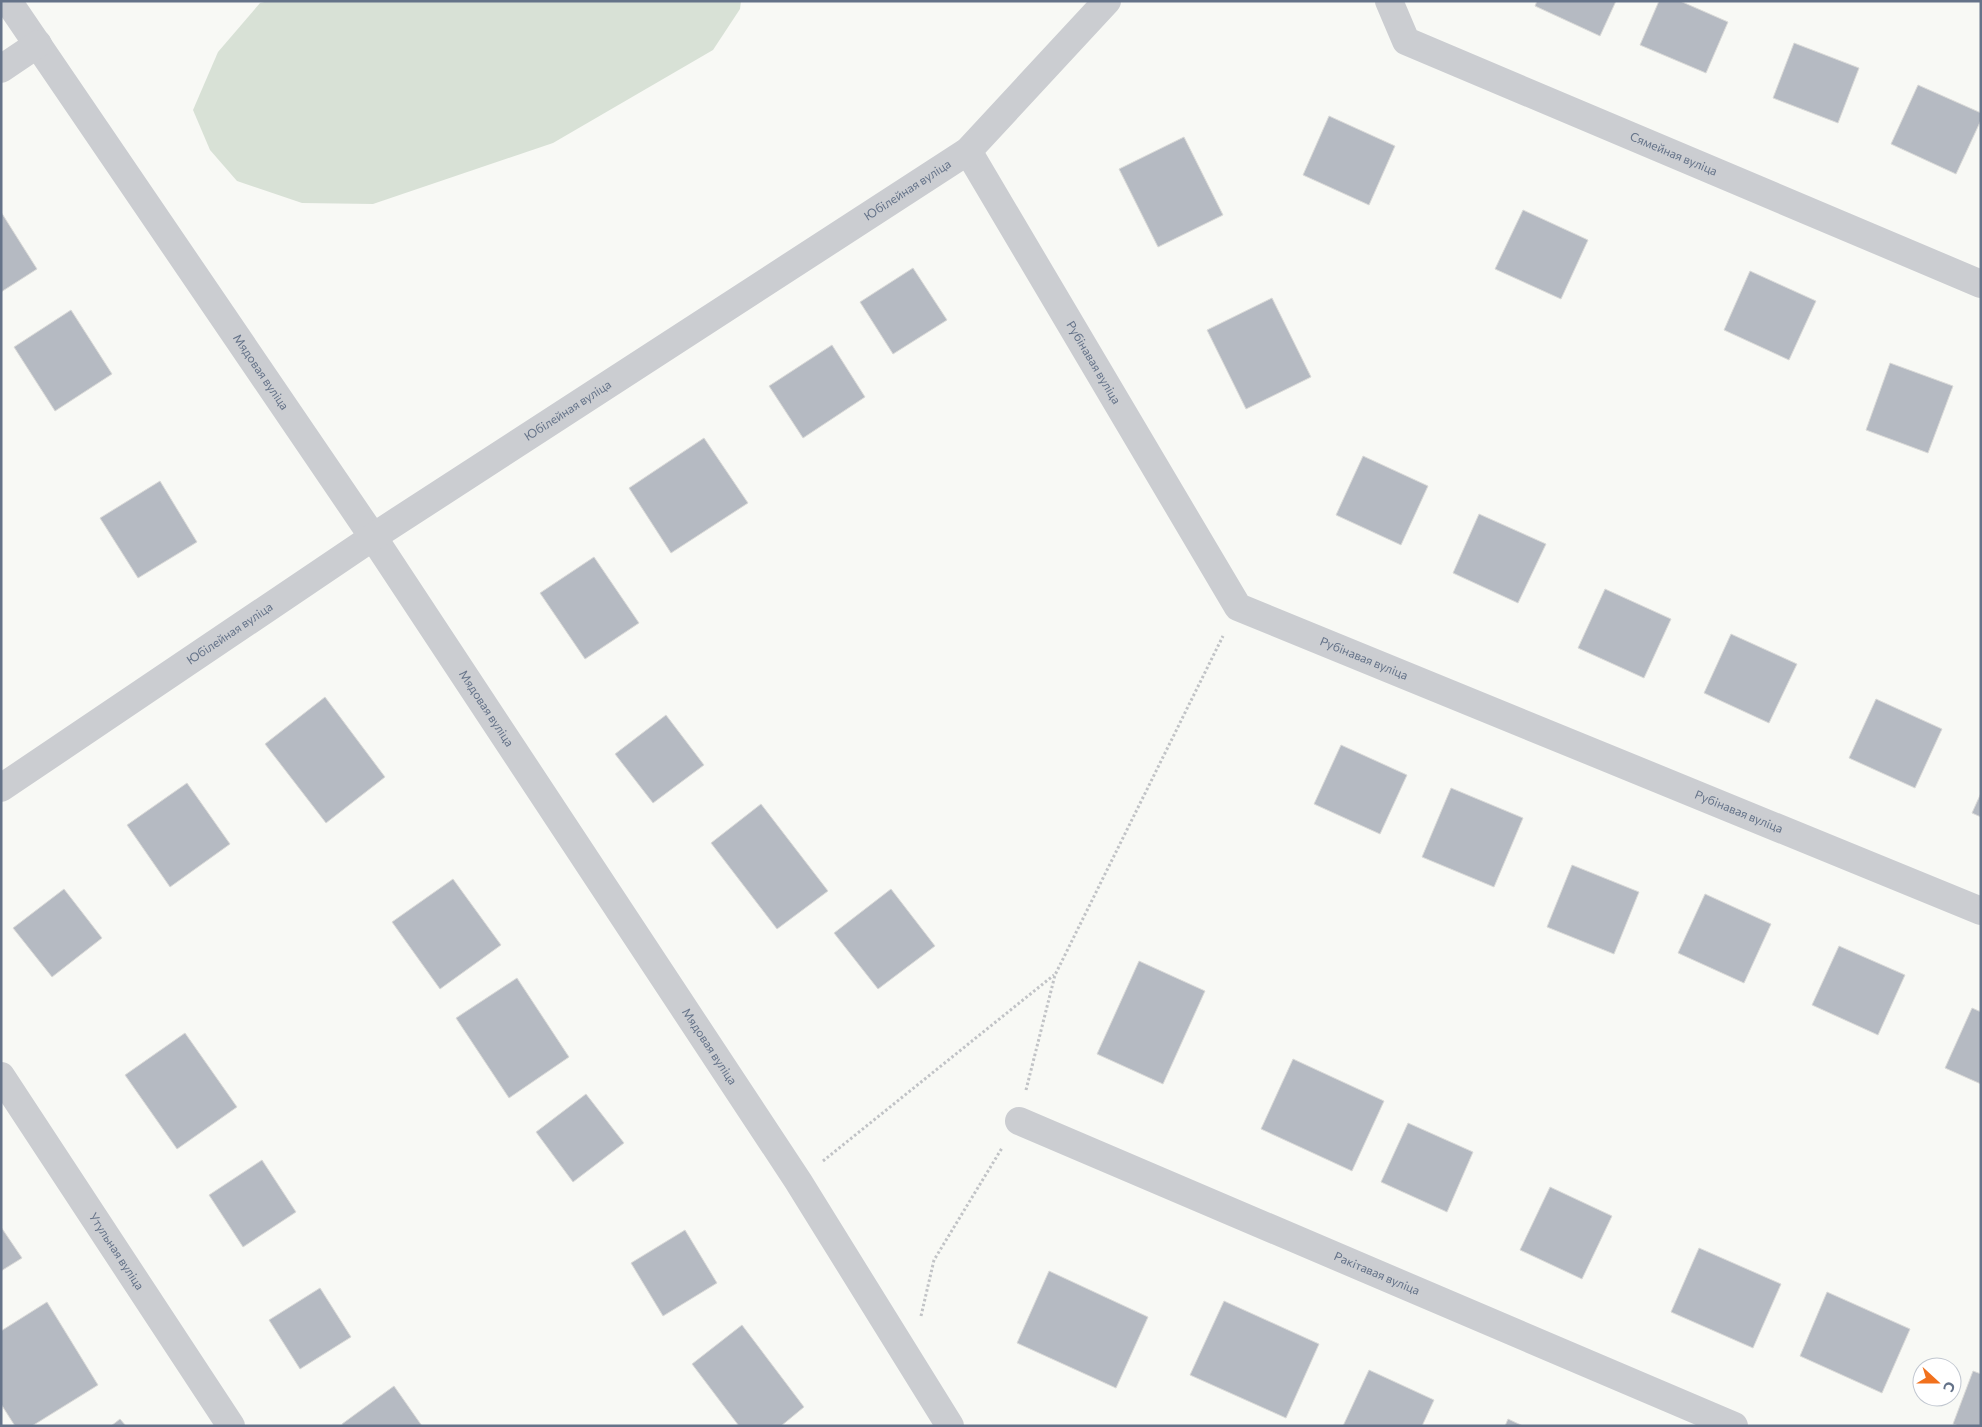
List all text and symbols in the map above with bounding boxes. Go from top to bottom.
street label: Сямейная вуліца [1628,129,1720,178]
street label: Юбілейная вуліца [861,156,953,223]
street label: Рубінавая вуліца [1064,318,1124,406]
street label: Мядовая вуліца [231,331,292,412]
street label: Юбілейная вуліца [521,376,613,443]
street label: Юбілейная вуліца [184,599,275,667]
street label: Рубінавая вуліца [1318,633,1410,682]
street label: Мядовая вуліца [457,667,517,749]
street label: Рубінавая вуліца [1693,787,1785,835]
street label: Мядовая вуліца [680,1005,740,1087]
street label: Утульная вуліца [87,1210,148,1292]
street label: Ракітавая вуліца [1332,1248,1422,1297]
north arrow [1912,1357,1962,1407]
text: С [1940,1379,1959,1394]

